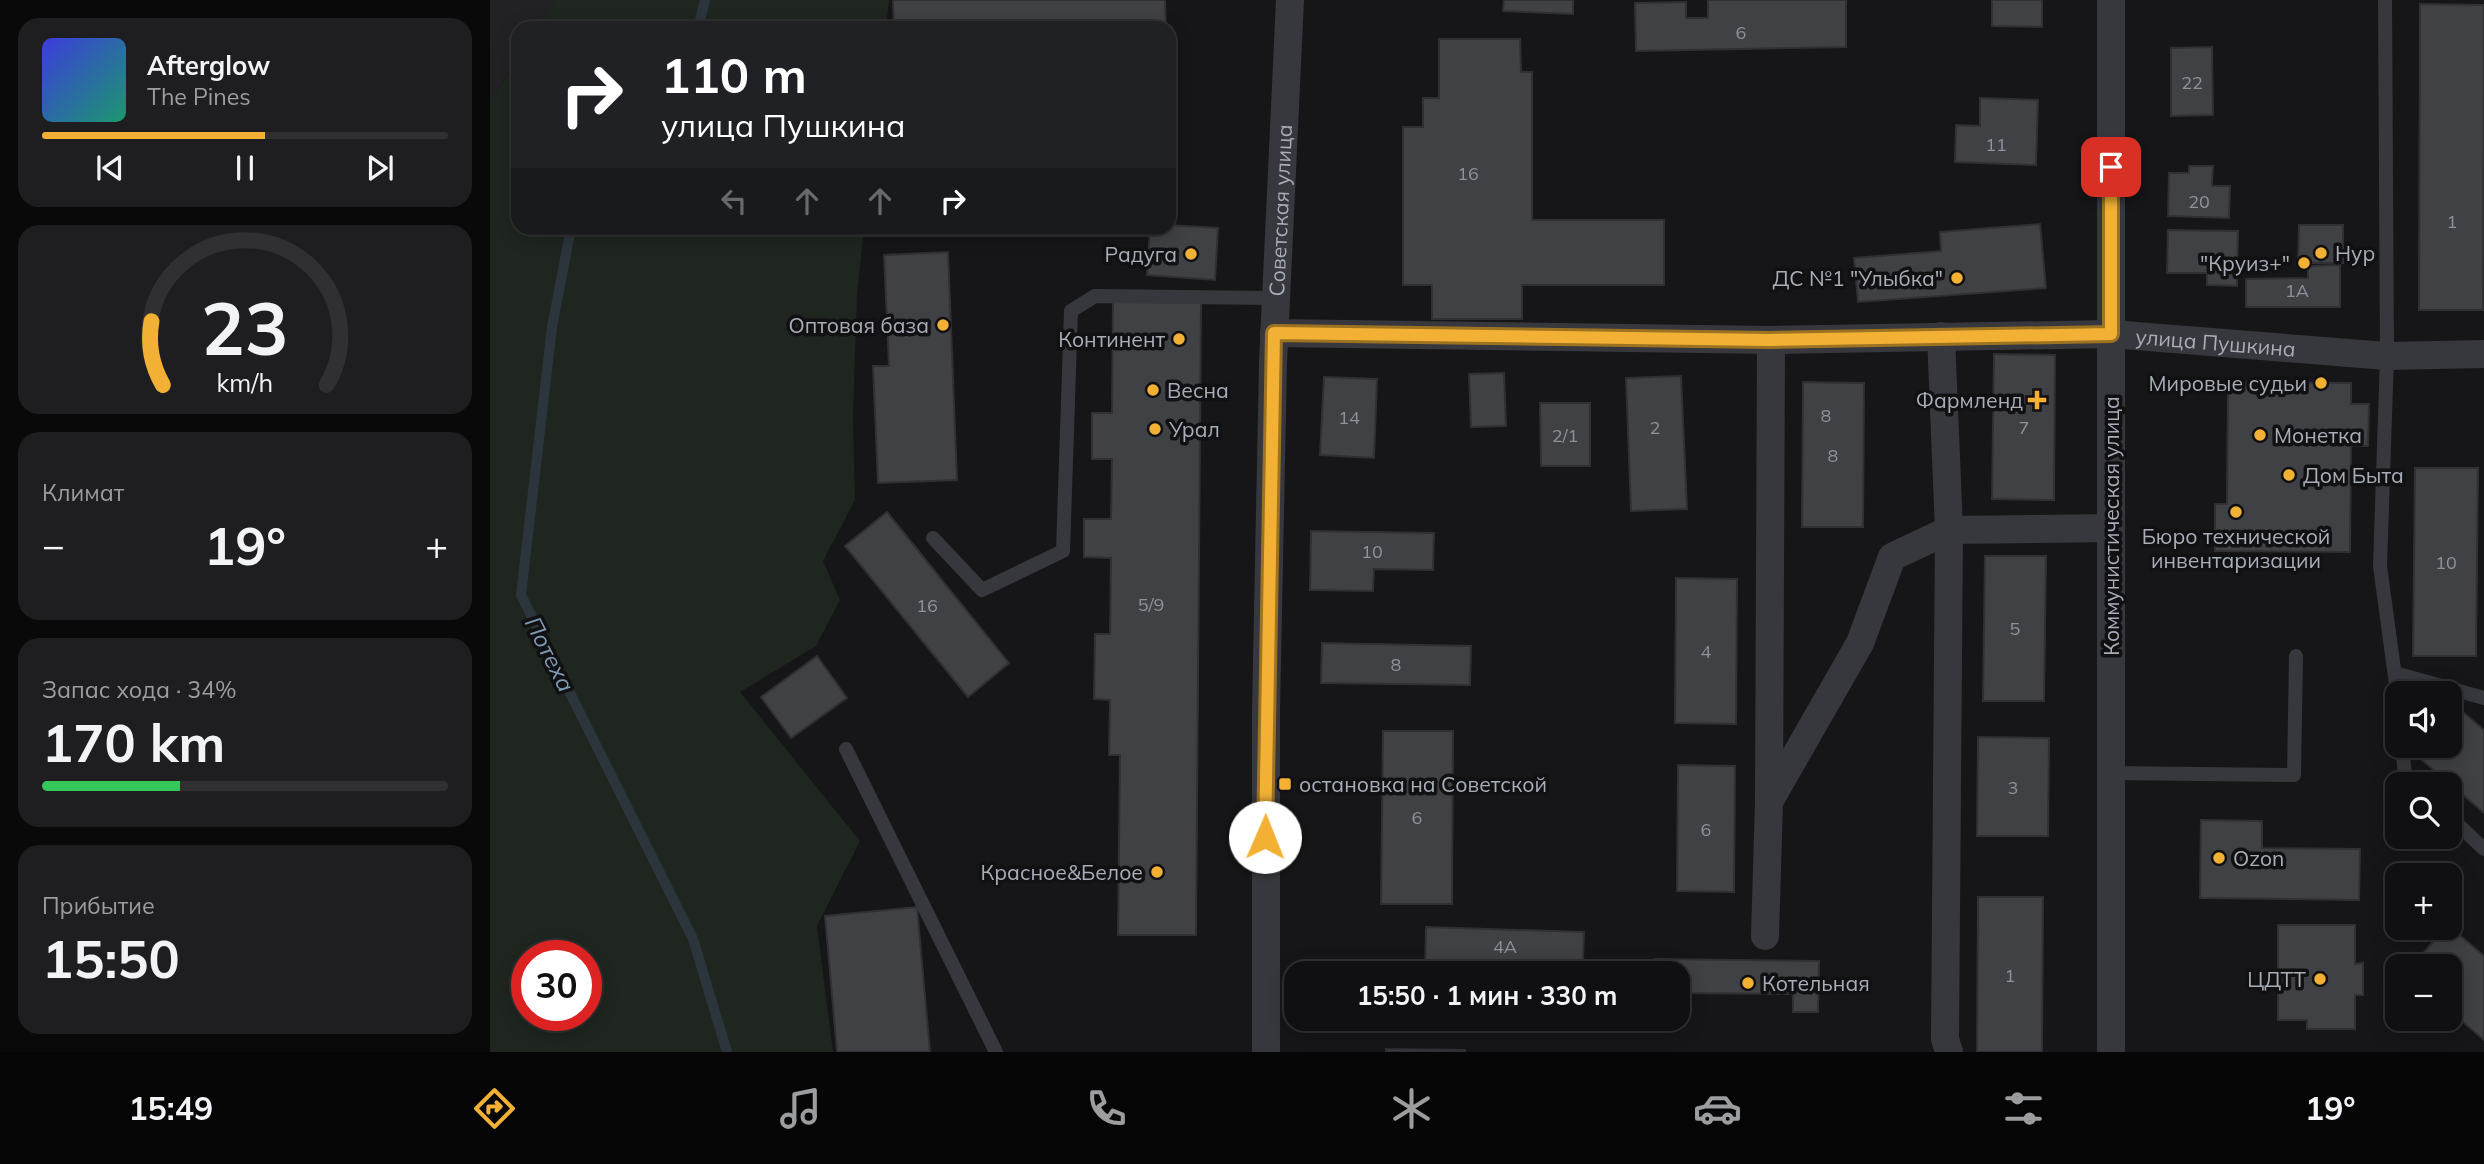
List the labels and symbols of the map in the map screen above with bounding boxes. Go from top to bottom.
house number: 6 [1736,21,1746,44]
house number: 22 [2181,71,2203,94]
street label: Советская улица [1263,124,1297,297]
house number: 11 [1985,133,2007,156]
pin [2081,137,2141,197]
house number: 16 [1457,162,1479,185]
house number: 20 [2188,190,2210,213]
house number: 1 [2447,210,2457,233]
place label: Нур [2335,240,2375,266]
place label: Радуга [1104,241,1177,267]
marker: Нур [2313,245,2329,261]
marker: Радуга [1183,246,1199,262]
place label: "Круиз+" [2200,250,2290,276]
marker: "Круиз+" [2296,255,2312,271]
place label: ДС №1 "Улыбка" [1772,265,1943,291]
marker: ДС №1 "Улыбка" [1949,270,1965,286]
house number: 1А [2285,279,2309,302]
place label: Оптовая база [789,312,929,338]
marker: Оптовая база [935,317,951,333]
street label: улица Пушкина [2135,323,2297,362]
place label: Континент [1058,326,1165,352]
marker: Континент [1171,331,1187,347]
place label: Мировые судьи [2149,370,2307,396]
marker: Мировые судьи [2313,375,2329,391]
place label: Весна [1167,377,1229,403]
marker: Весна [1145,382,1161,398]
place label: Фармленд [1916,387,2023,413]
marker: Фармленд [2029,392,2045,408]
street label: Коммунистическая улица [2098,396,2124,656]
house number: 8 [1821,404,1831,427]
house number: 14 [1338,406,1360,429]
place label: Урал [1168,416,1220,442]
house number: 2 [1650,416,1660,439]
house number: 7 [2019,416,2029,439]
marker: Урал [1147,421,1163,437]
place label: Монетка [2274,422,2362,448]
house number: 2/1 [1552,424,1578,447]
marker: Монетка [2252,427,2268,443]
house number: 8 [1828,444,1838,467]
place label: Дом Быта [2303,462,2404,488]
marker: Дом Быта [2281,467,2297,483]
marker: Бюро технической инвентаризации [2228,504,2244,520]
place label: Бюро технической инвентаризации [2142,523,2330,573]
house number: 10 [1361,540,1383,563]
house number: 10 [2435,551,2457,574]
house number: 5/9 [1138,593,1164,616]
house number: 16 [916,594,938,617]
water label: Потеха [519,612,581,696]
house number: 5 [2010,617,2021,640]
house number: 4 [1701,640,1712,663]
house number: 8 [1391,653,1401,676]
place label: остановка на Советской [1299,771,1547,797]
marker: остановка на Советской [1277,776,1293,792]
house number: 3 [2008,776,2018,799]
position arrow [1228,800,1302,874]
house number: 6 [1412,806,1422,829]
house number: 6 [1701,818,1711,841]
place label: Ozon [2233,845,2284,871]
marker: Ozon [2211,850,2227,866]
place label: Красное&Белое [980,859,1143,885]
marker: Красное&Белое [1149,864,1165,880]
house number: 4А [1493,935,1517,958]
speed limit sign: 30 [511,940,602,1031]
house number: 1 [2005,964,2015,987]
place label: ЦДТТ [2247,966,2306,992]
place label: Котельная [1762,970,1870,996]
marker: ЦДТТ [2312,971,2328,987]
marker: Котельная [1740,975,1756,991]

